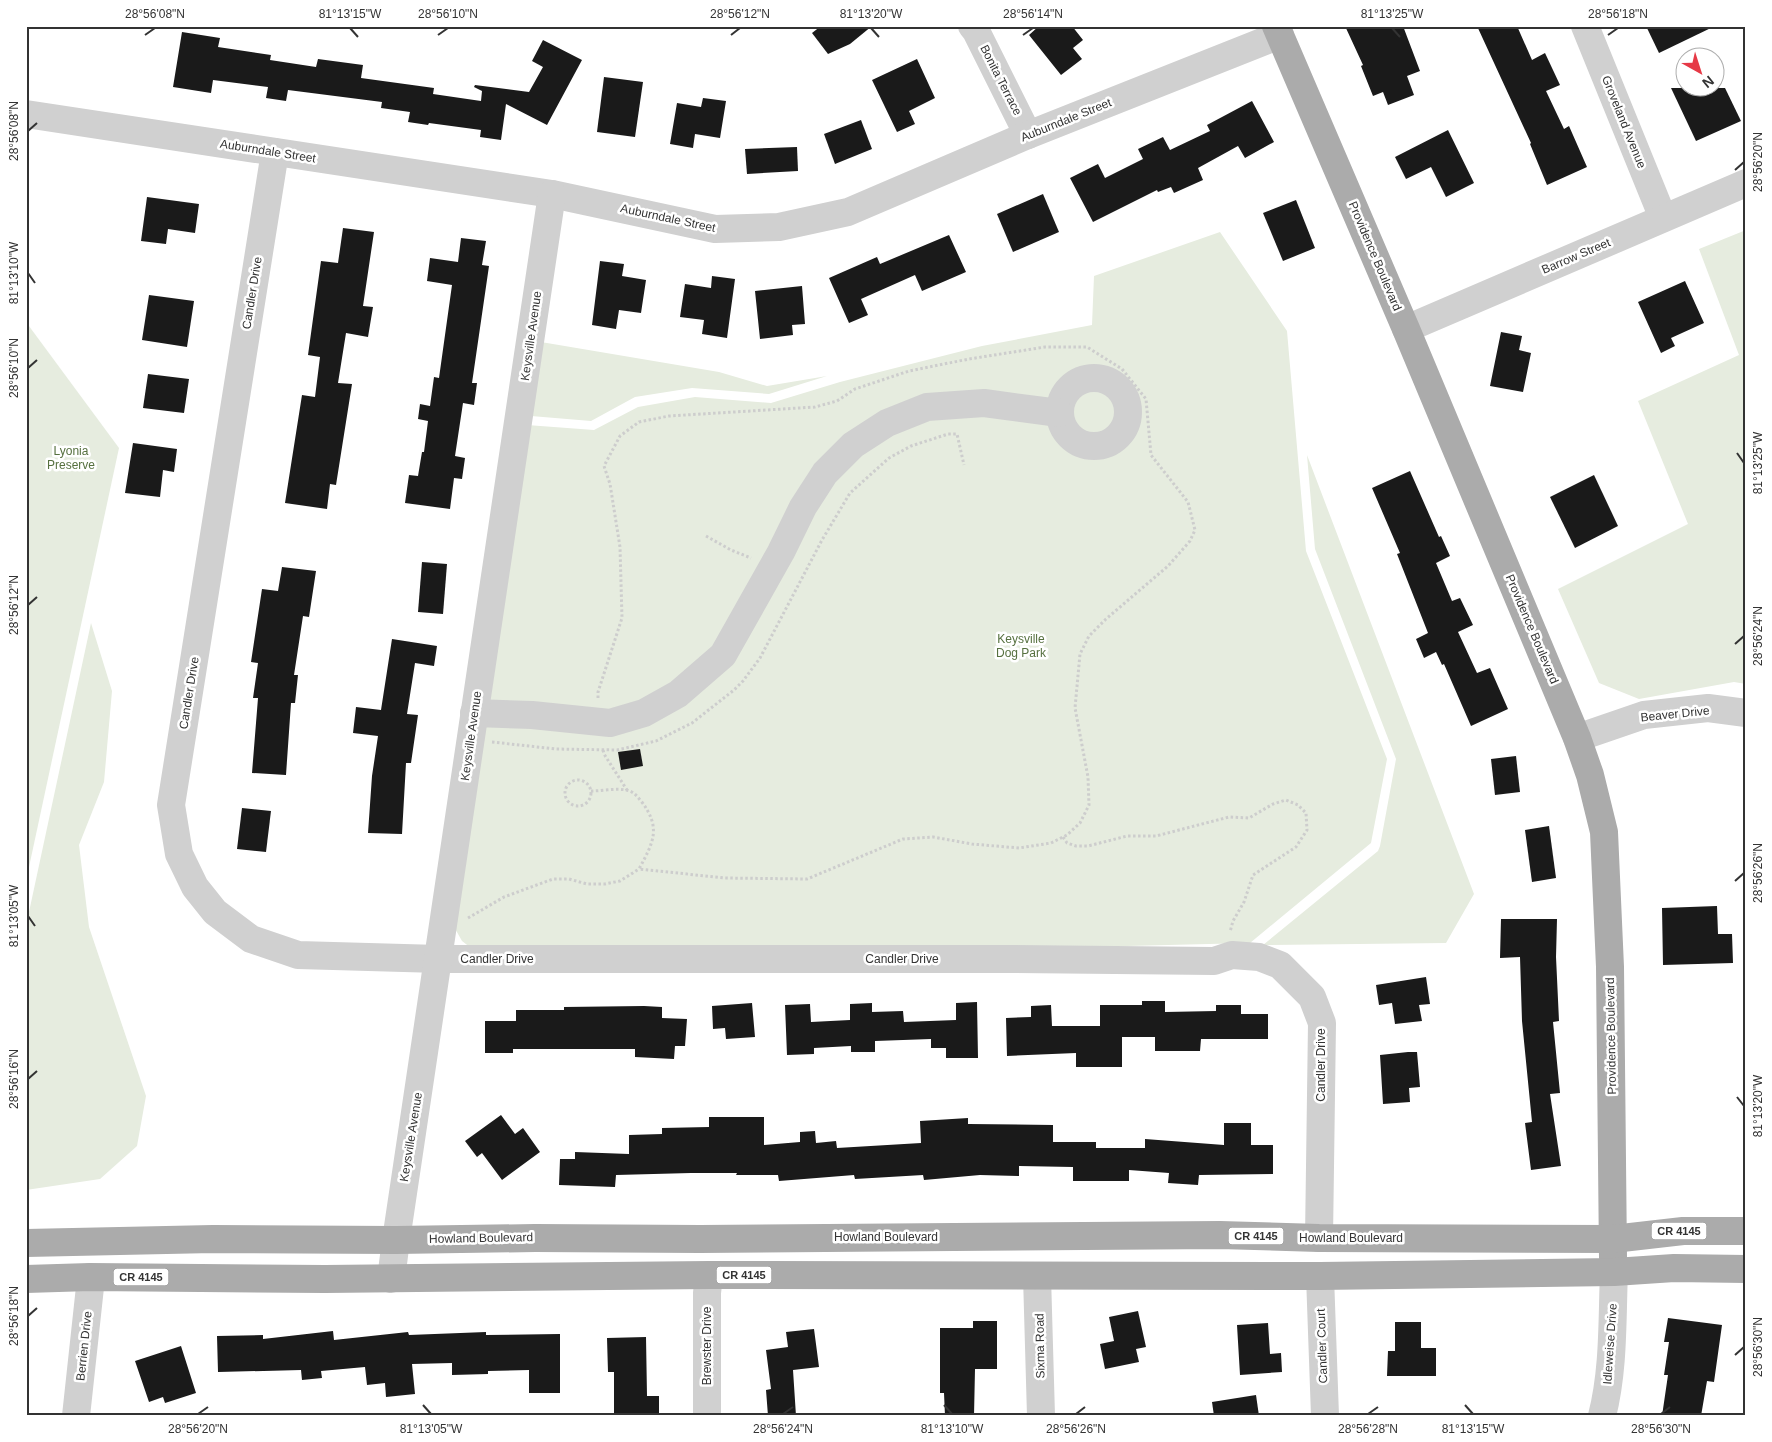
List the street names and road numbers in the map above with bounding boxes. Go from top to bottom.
street label: Bonita Terrace [977,42,1025,118]
street label: Groveland Avenue [1599,74,1649,171]
street label: Auburndale Street [1019,95,1114,145]
street label: Auburndale Street [219,137,318,166]
street label: Providence Boulevard [1346,199,1404,313]
street label: Auburndale Street [619,201,717,235]
street label: Barrow Street [1540,235,1613,277]
street label: Candler Drive [239,255,265,330]
street label: Keysville Avenue [518,290,544,382]
street label: Providence Boulevard [1503,572,1561,686]
street label: Candler Drive [176,655,202,730]
street label: Keysville Avenue [458,690,484,782]
street label: Beaver Drive [1640,703,1711,725]
street label: Candler Drive [460,952,534,966]
street label: Candler Drive [865,952,939,966]
street label: Providence Boulevard [1603,977,1619,1095]
street label: Candler Drive [1314,1028,1328,1102]
street label: Keysville Avenue [397,1091,425,1183]
road number: CR 4145 [1652,1222,1706,1240]
road number: CR 4145 [1228,1228,1284,1244]
street label: Howland Boulevard [429,1230,533,1246]
street label: Howland Boulevard [834,1230,938,1244]
street label: Howland Boulevard [1299,1231,1403,1245]
road number: CR 4145 [716,1266,772,1284]
road number: CR 4145 [114,1268,168,1286]
street label: Idleweise Drive [1600,1303,1620,1385]
street label: Brewster Drive [700,1306,714,1385]
street label: Candler Court [1314,1308,1330,1384]
street label: Berrien Drive [73,1310,95,1382]
street label: Sixma Road [1032,1313,1048,1379]

